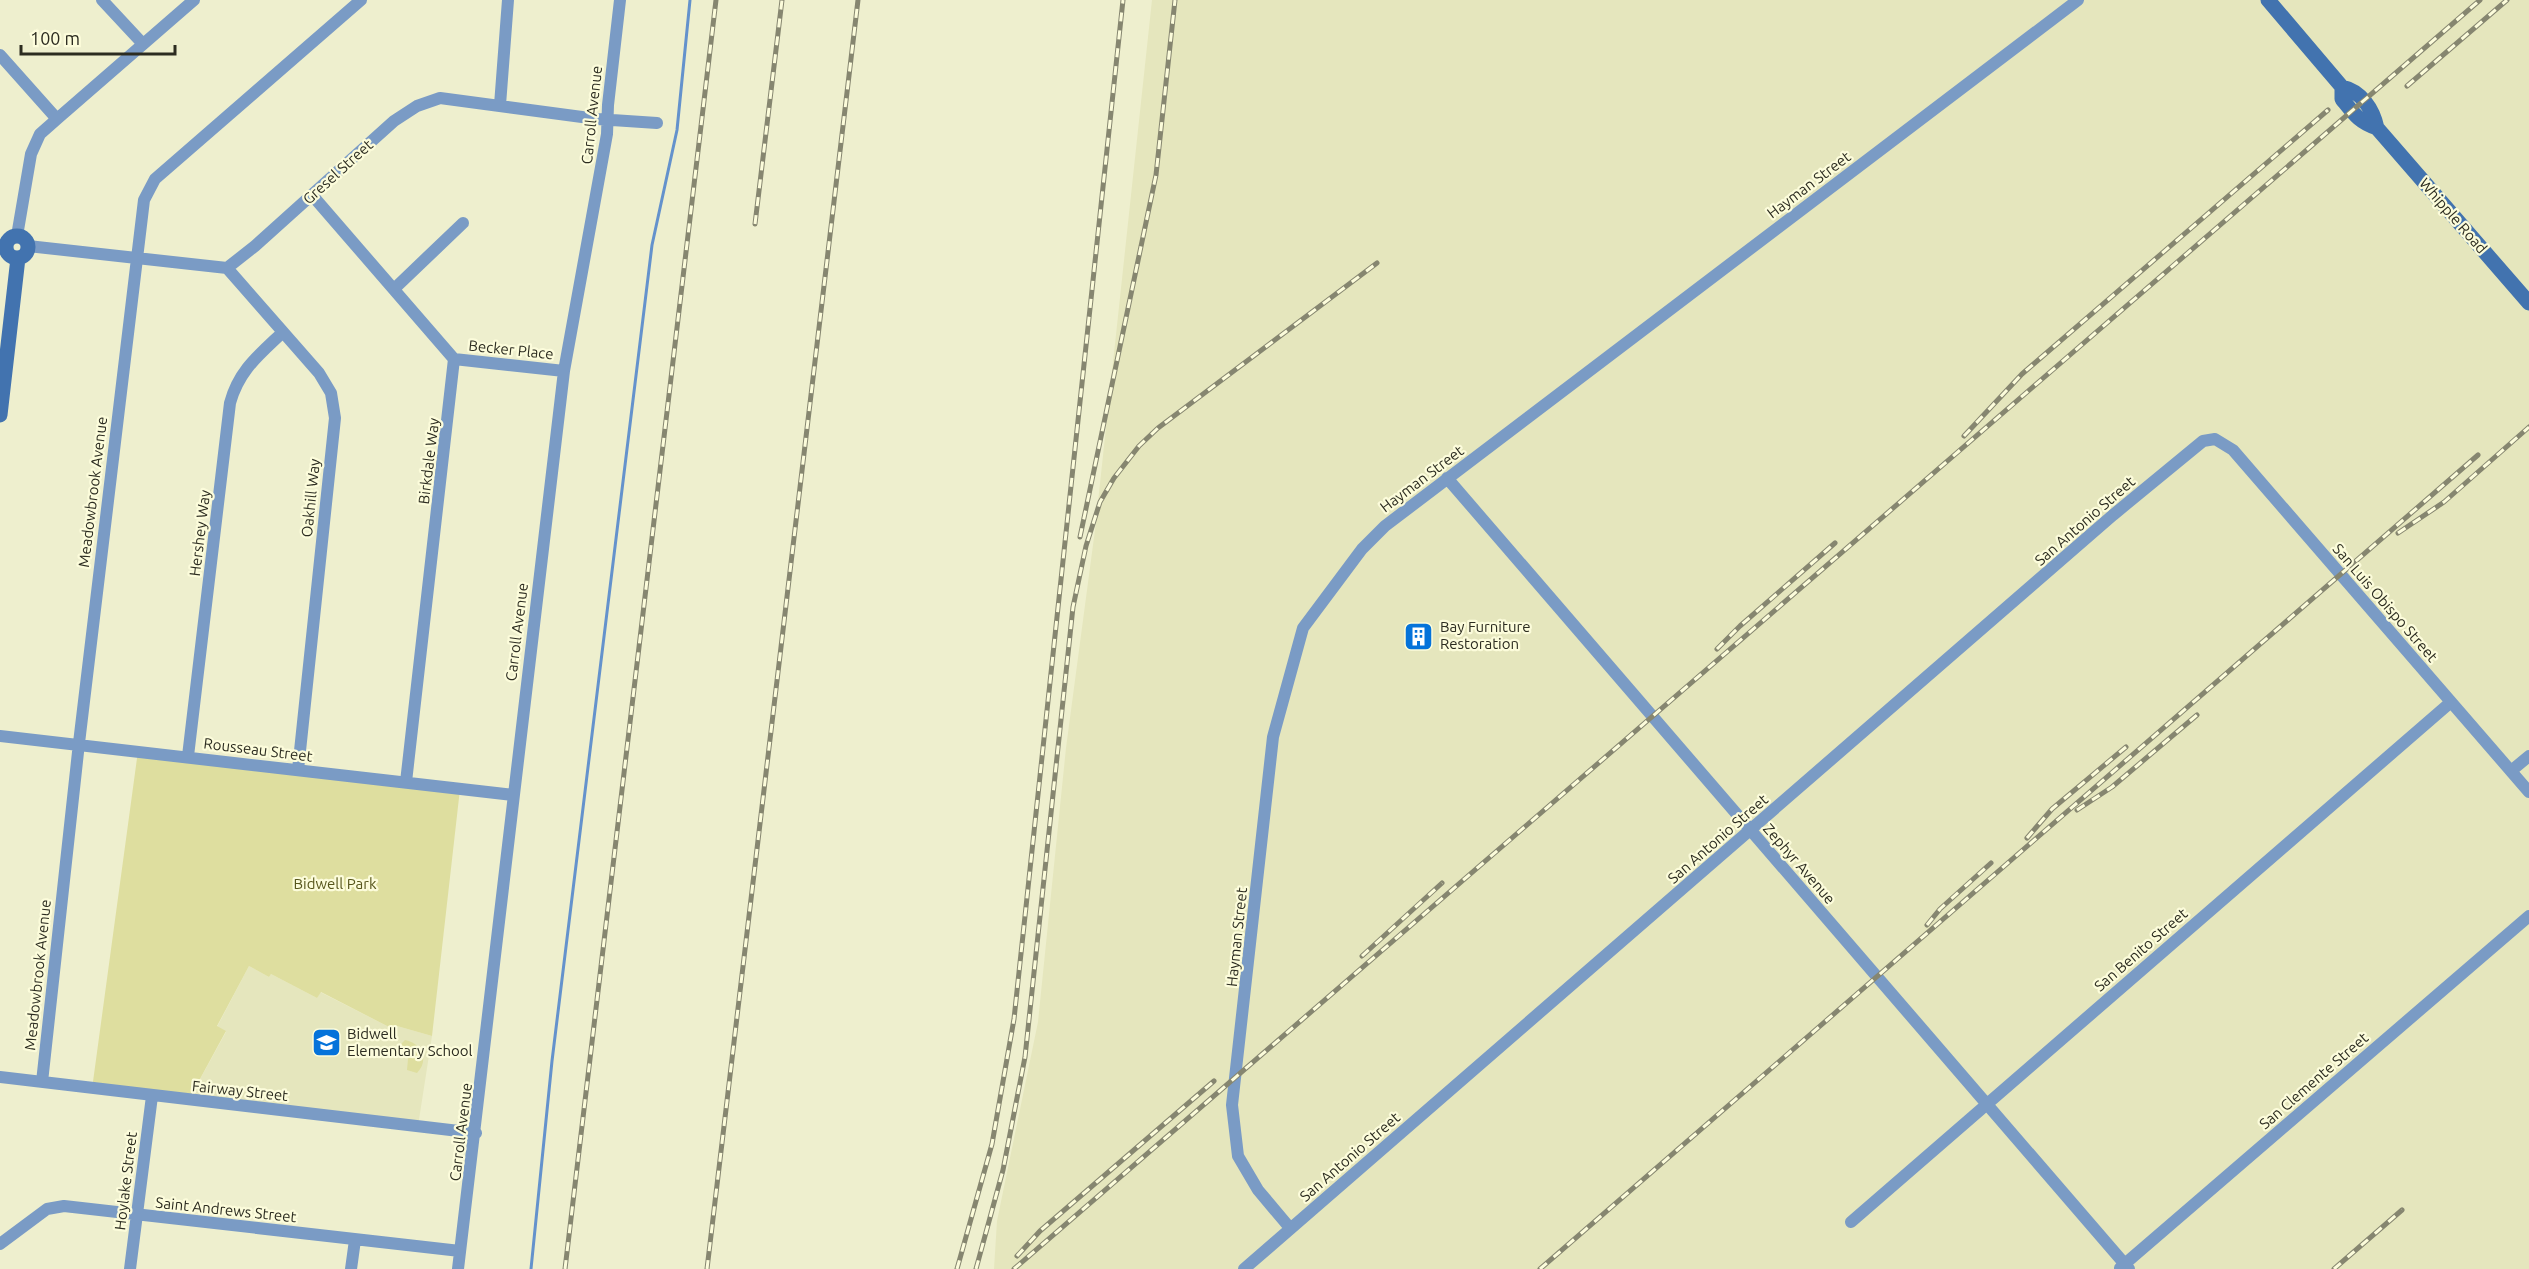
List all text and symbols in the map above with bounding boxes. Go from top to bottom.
scale bar [21,18,176,56]
text: 100 m [30,28,80,48]
street label: Carroll Avenue [578,65,605,165]
street label: Gresel Street [299,136,376,207]
street label: Hayman Street [1764,148,1854,221]
street label: Whipple Road [2416,175,2491,257]
street label: Becker Place [468,337,554,362]
street label: Meadowbrook Avenue [75,416,110,568]
street label: Birkdale Way [415,417,442,505]
street label: Hayman Street [1377,442,1467,515]
street label: Oakhill Way [298,458,323,538]
street label: San Antonio Street [2031,473,2138,569]
street label: Hershey Way [186,489,213,577]
street label: San Luis Obispo Street [2329,540,2441,665]
street label: Carroll Avenue [502,582,531,682]
place label: Bay Furniture Restoration [1440,618,1530,652]
building icon: Bay Furniture Restoration [1403,620,1435,652]
street label: Rousseau Street [203,734,314,765]
street label: San Antonio Street [1664,791,1771,887]
street label: Zephyr Avenue [1760,820,1839,907]
park label: Bidwell Park [294,875,377,892]
street label: Hayman Street [1223,886,1250,988]
street label: Meadowbrook Avenue [21,899,54,1051]
street label: San Benito Street [2091,905,2191,995]
place label: Bidwell Elementary School [347,1025,473,1059]
school or university icon: Bidwell Elementary School [310,1027,342,1059]
street label: San Clemente Street [2256,1029,2371,1132]
street label: Fairway Street [191,1077,289,1104]
street label: Carroll Avenue [446,1082,475,1182]
street label: San Antonio Street [1296,1109,1403,1205]
street label: Hoylake Street [111,1131,140,1231]
street label: Saint Andrews Street [155,1194,297,1225]

